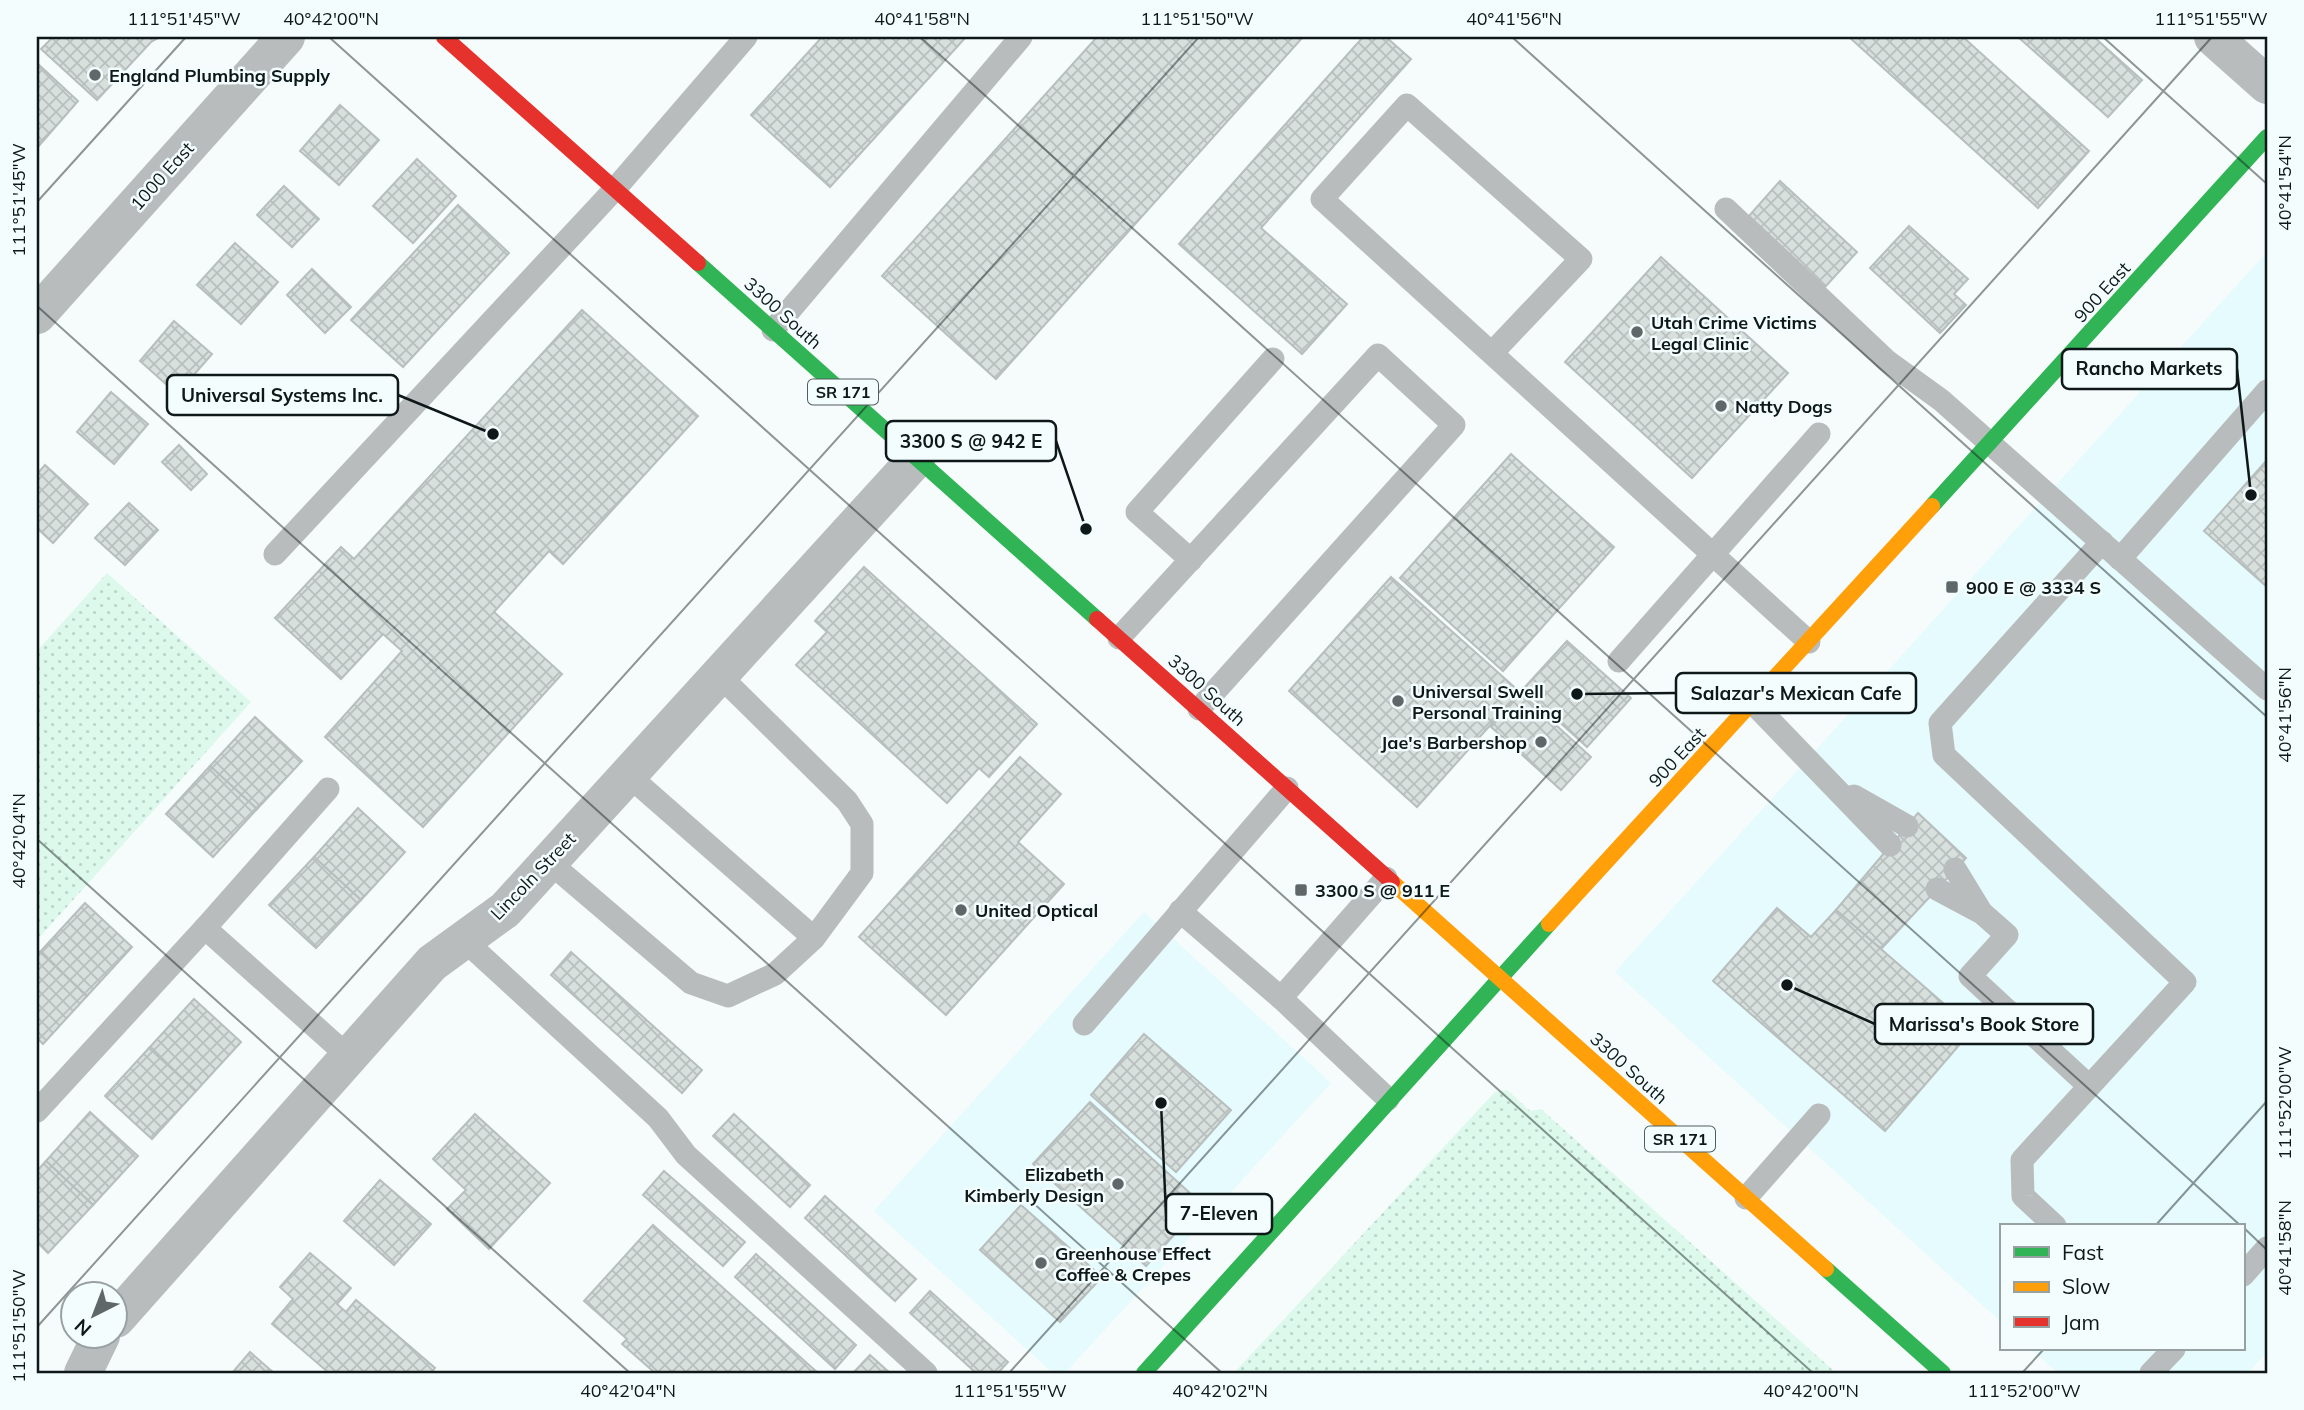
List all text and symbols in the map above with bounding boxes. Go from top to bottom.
text: 111°51'45"W [127,7,241,30]
text: 40°42'00"N [283,7,379,30]
text: 40°41'58"N [874,7,970,30]
text: 111°51'50"W [1140,7,1254,30]
text: 40°41'56"N [1466,7,1562,30]
text: 111°51'55"W [2154,7,2268,30]
place label: England Plumbing Supply [109,64,330,87]
marker: England Plumbing Supply [87,67,103,83]
text: 40°41'54"N [2273,135,2296,231]
street label: 1000 East [125,137,199,215]
text: 111°51'45"W [7,143,30,257]
street label: 900 East [2069,257,2135,327]
street label: 3300 South [739,272,827,354]
place label: Utah Crime Victims Legal Clinic [1651,311,1817,355]
marker: Utah Crime Victims Legal Clinic [1629,324,1645,340]
callout: Rancho Markets [2062,349,2237,389]
text: Rancho Markets [2075,356,2223,380]
callout: Universal Systems Inc. [167,375,398,415]
road number: SR 171 [808,380,878,404]
text: Universal Systems Inc. [181,383,383,407]
place label: Natty Dogs [1735,395,1832,418]
marker: Natty Dogs [1713,398,1729,414]
callout: 3300 S @ 942 E [886,421,1056,461]
text: 3300 S @ 942 E [900,429,1042,453]
place label: 900 E @ 3334 S [1966,576,2101,599]
marker: 900 E @ 3334 S [1944,579,1960,595]
street label: 3300 South [1163,649,1251,731]
text: 40°41'56"N [2273,667,2296,763]
callout: Salazar's Mexican Cafe [1676,673,1916,713]
place label: Universal Swell Personal Training [1412,680,1562,724]
text: Salazar's Mexican Cafe [1690,681,1902,705]
marker: Universal Swell Personal Training [1390,693,1406,709]
street label: 900 East [1644,722,1710,792]
place label: Jae's Barbershop [1381,731,1527,754]
marker: Jae's Barbershop [1533,734,1549,750]
text: 40°42'04"N [7,793,30,889]
street label: Lincoln Street [485,827,581,925]
place label: 3300 S @ 911 E [1315,879,1450,902]
marker: 3300 S @ 911 E [1293,882,1309,898]
place label: United Optical [975,899,1098,922]
marker: United Optical [953,902,969,918]
callout: Marissa's Book Store [1875,1004,2093,1044]
text: Marissa's Book Store [1889,1012,2079,1036]
street label: 3300 South [1585,1027,1673,1109]
text: 111°52'00"W [2273,1046,2296,1160]
road number: SR 171 [1645,1126,1715,1152]
place label: Elizabeth Kimberly Design [964,1163,1104,1207]
marker: Elizabeth Kimberly Design [1110,1176,1126,1192]
callout: 7-Eleven [1166,1194,1272,1234]
text: 40°41'58"N [2273,1200,2296,1296]
text: 7-Eleven [1180,1201,1258,1225]
legend [2000,1224,2244,1350]
text: Fast [2062,1239,2104,1265]
place label: Greenhouse Effect Coffee & Crepes [1055,1242,1211,1286]
marker: Greenhouse Effect Coffee & Crepes [1033,1255,1049,1271]
text: 111°51'50"W [7,1269,30,1383]
text: Slow [2062,1273,2110,1299]
north arrow [60,1280,130,1350]
text: Jam [2062,1309,2100,1335]
text: N [69,1314,96,1341]
text: 40°42'04"N [580,1379,676,1402]
text: 111°51'55"W [953,1379,1067,1402]
text: 40°42'02"N [1172,1379,1268,1402]
text: 40°42'00"N [1763,1379,1859,1402]
text: 111°52'00"W [1967,1379,2081,1402]

